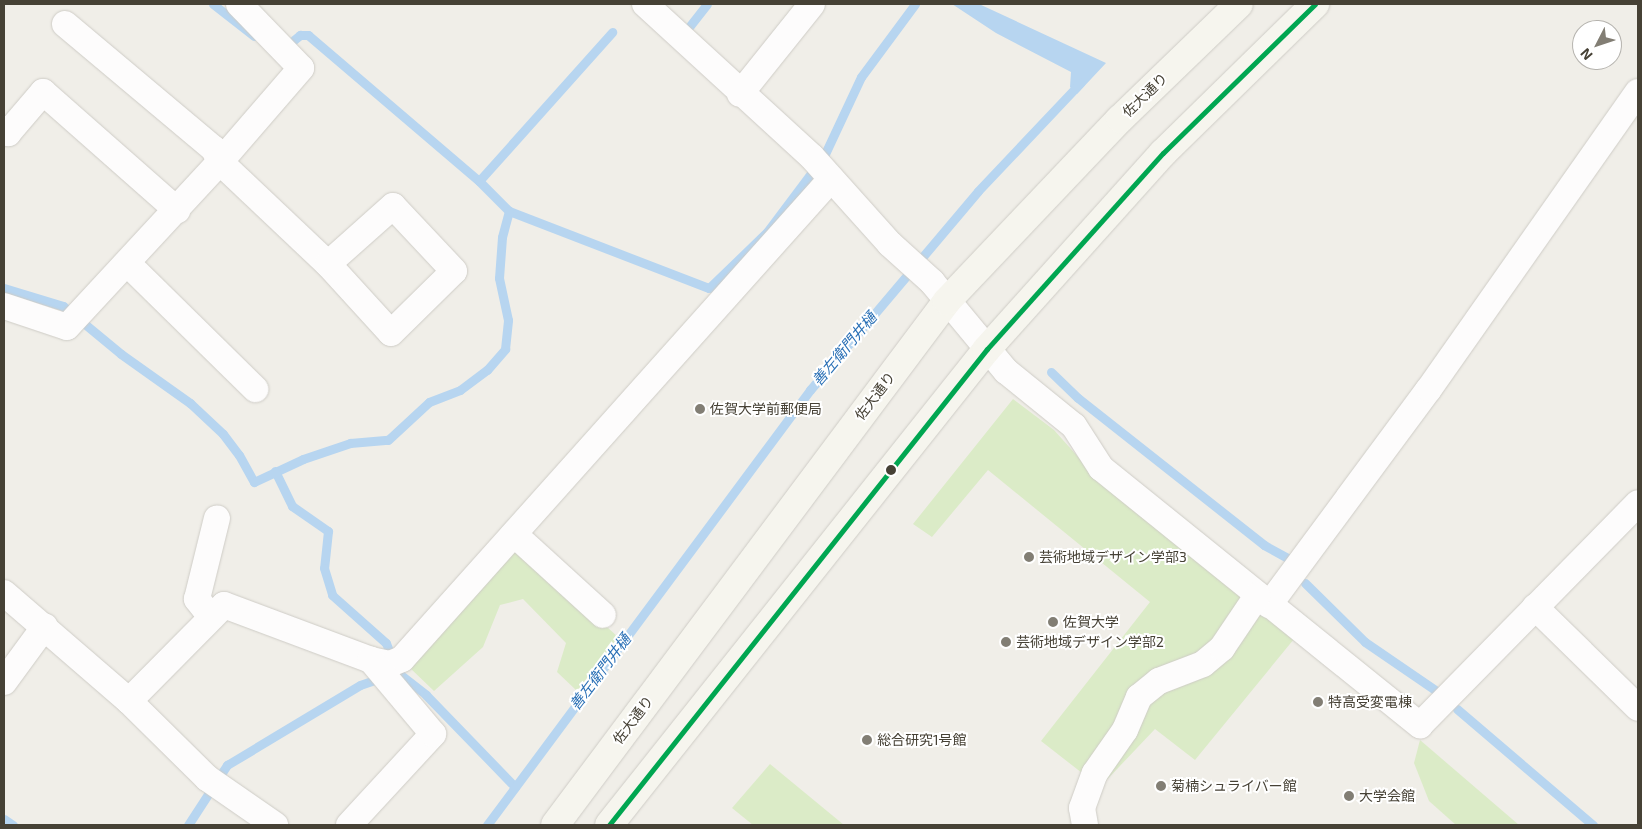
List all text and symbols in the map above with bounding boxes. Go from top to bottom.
north arrow [1572,20,1622,70]
text: N [1576,45,1596,64]
street label: 佐大通り [1119,70,1171,120]
water label: 善左衛門井樋 [808,309,880,389]
street label: 佐大通り [851,369,899,423]
place label: 佐賀大学前郵便局 [710,401,822,417]
marker: 佐賀大学前郵便局 [694,403,706,415]
unlabelled marker [886,465,896,475]
place label: 芸術地域デザイン学部3 [1039,549,1187,565]
marker: 芸術地域デザイン学部3 [1023,551,1035,563]
place label: 佐賀大学 [1063,614,1119,630]
marker: 佐賀大学 [1047,616,1059,628]
water label: 善左衛門井樋 [566,631,634,713]
place label: 芸術地域デザイン学部2 [1016,634,1164,650]
marker: 芸術地域デザイン学部2 [1000,636,1012,648]
street label: 佐大通り [609,693,657,747]
place label: 特高受変電棟 [1328,694,1412,710]
marker: 特高受変電棟 [1312,696,1324,708]
place label: 総合研究1号館 [877,732,967,748]
marker: 総合研究1号館 [861,734,873,746]
place label: 菊楠シュライバー館 [1171,778,1297,794]
marker: 菊楠シュライバー館 [1155,780,1167,792]
place label: 大学会館 [1359,788,1415,804]
marker: 大学会館 [1343,790,1355,802]

